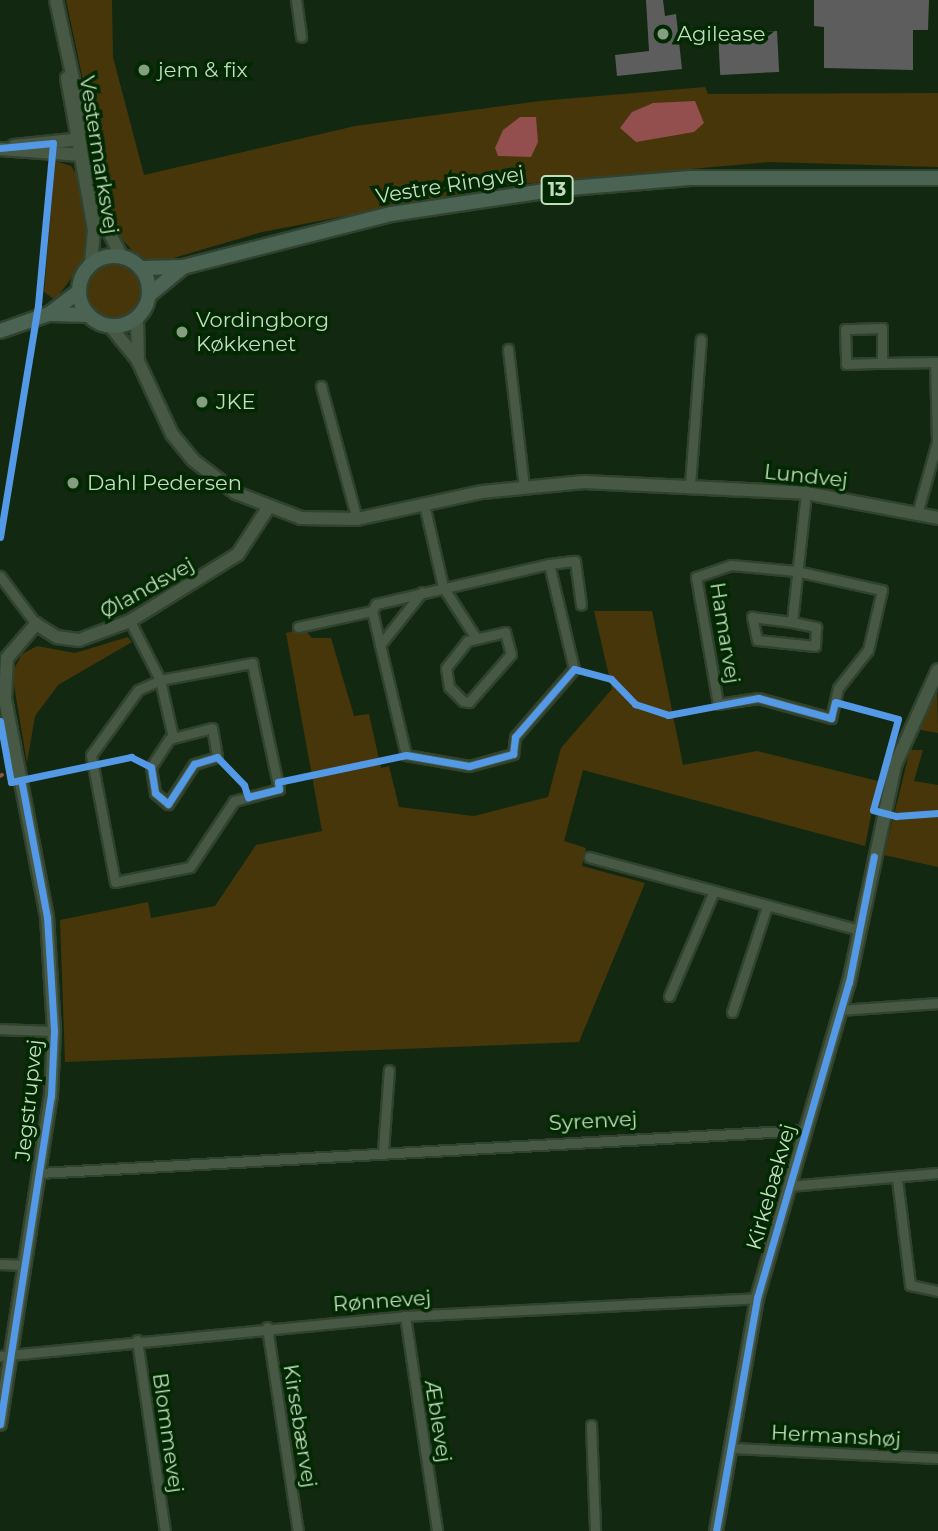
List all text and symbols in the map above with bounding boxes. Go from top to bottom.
place label: Agilease [677,21,765,47]
marker: Agilease [655,26,671,42]
place label: jem & fix [158,57,248,83]
marker: jem & fix [136,62,152,78]
street label: Vestermarksvej [74,74,124,236]
street label: Vestre Ringvej [374,161,526,209]
road number: 13 [540,174,574,206]
place label: Vordingborg Køkkenet [196,307,329,357]
marker: Vordingborg Køkkenet [174,324,190,340]
place label: JKE [216,389,256,415]
marker: JKE [194,394,210,410]
street label: Lundvej [763,459,849,493]
place label: Dahl Pedersen [87,470,242,496]
marker: Dahl Pedersen [65,475,81,491]
street label: Ølandsvej [96,552,198,624]
street label: Hamarvej [705,581,745,685]
street label: Jegstrupvej [10,1038,48,1162]
street label: Syrenvej [548,1106,638,1136]
street label: Kirkebækvej [741,1121,801,1253]
street label: Rønnevej [332,1285,432,1317]
street label: Kirsebærvej [278,1362,322,1490]
street label: Blommevej [147,1371,189,1495]
street label: Æblevej [419,1378,457,1464]
street label: Hermanshøj [770,1420,902,1452]

